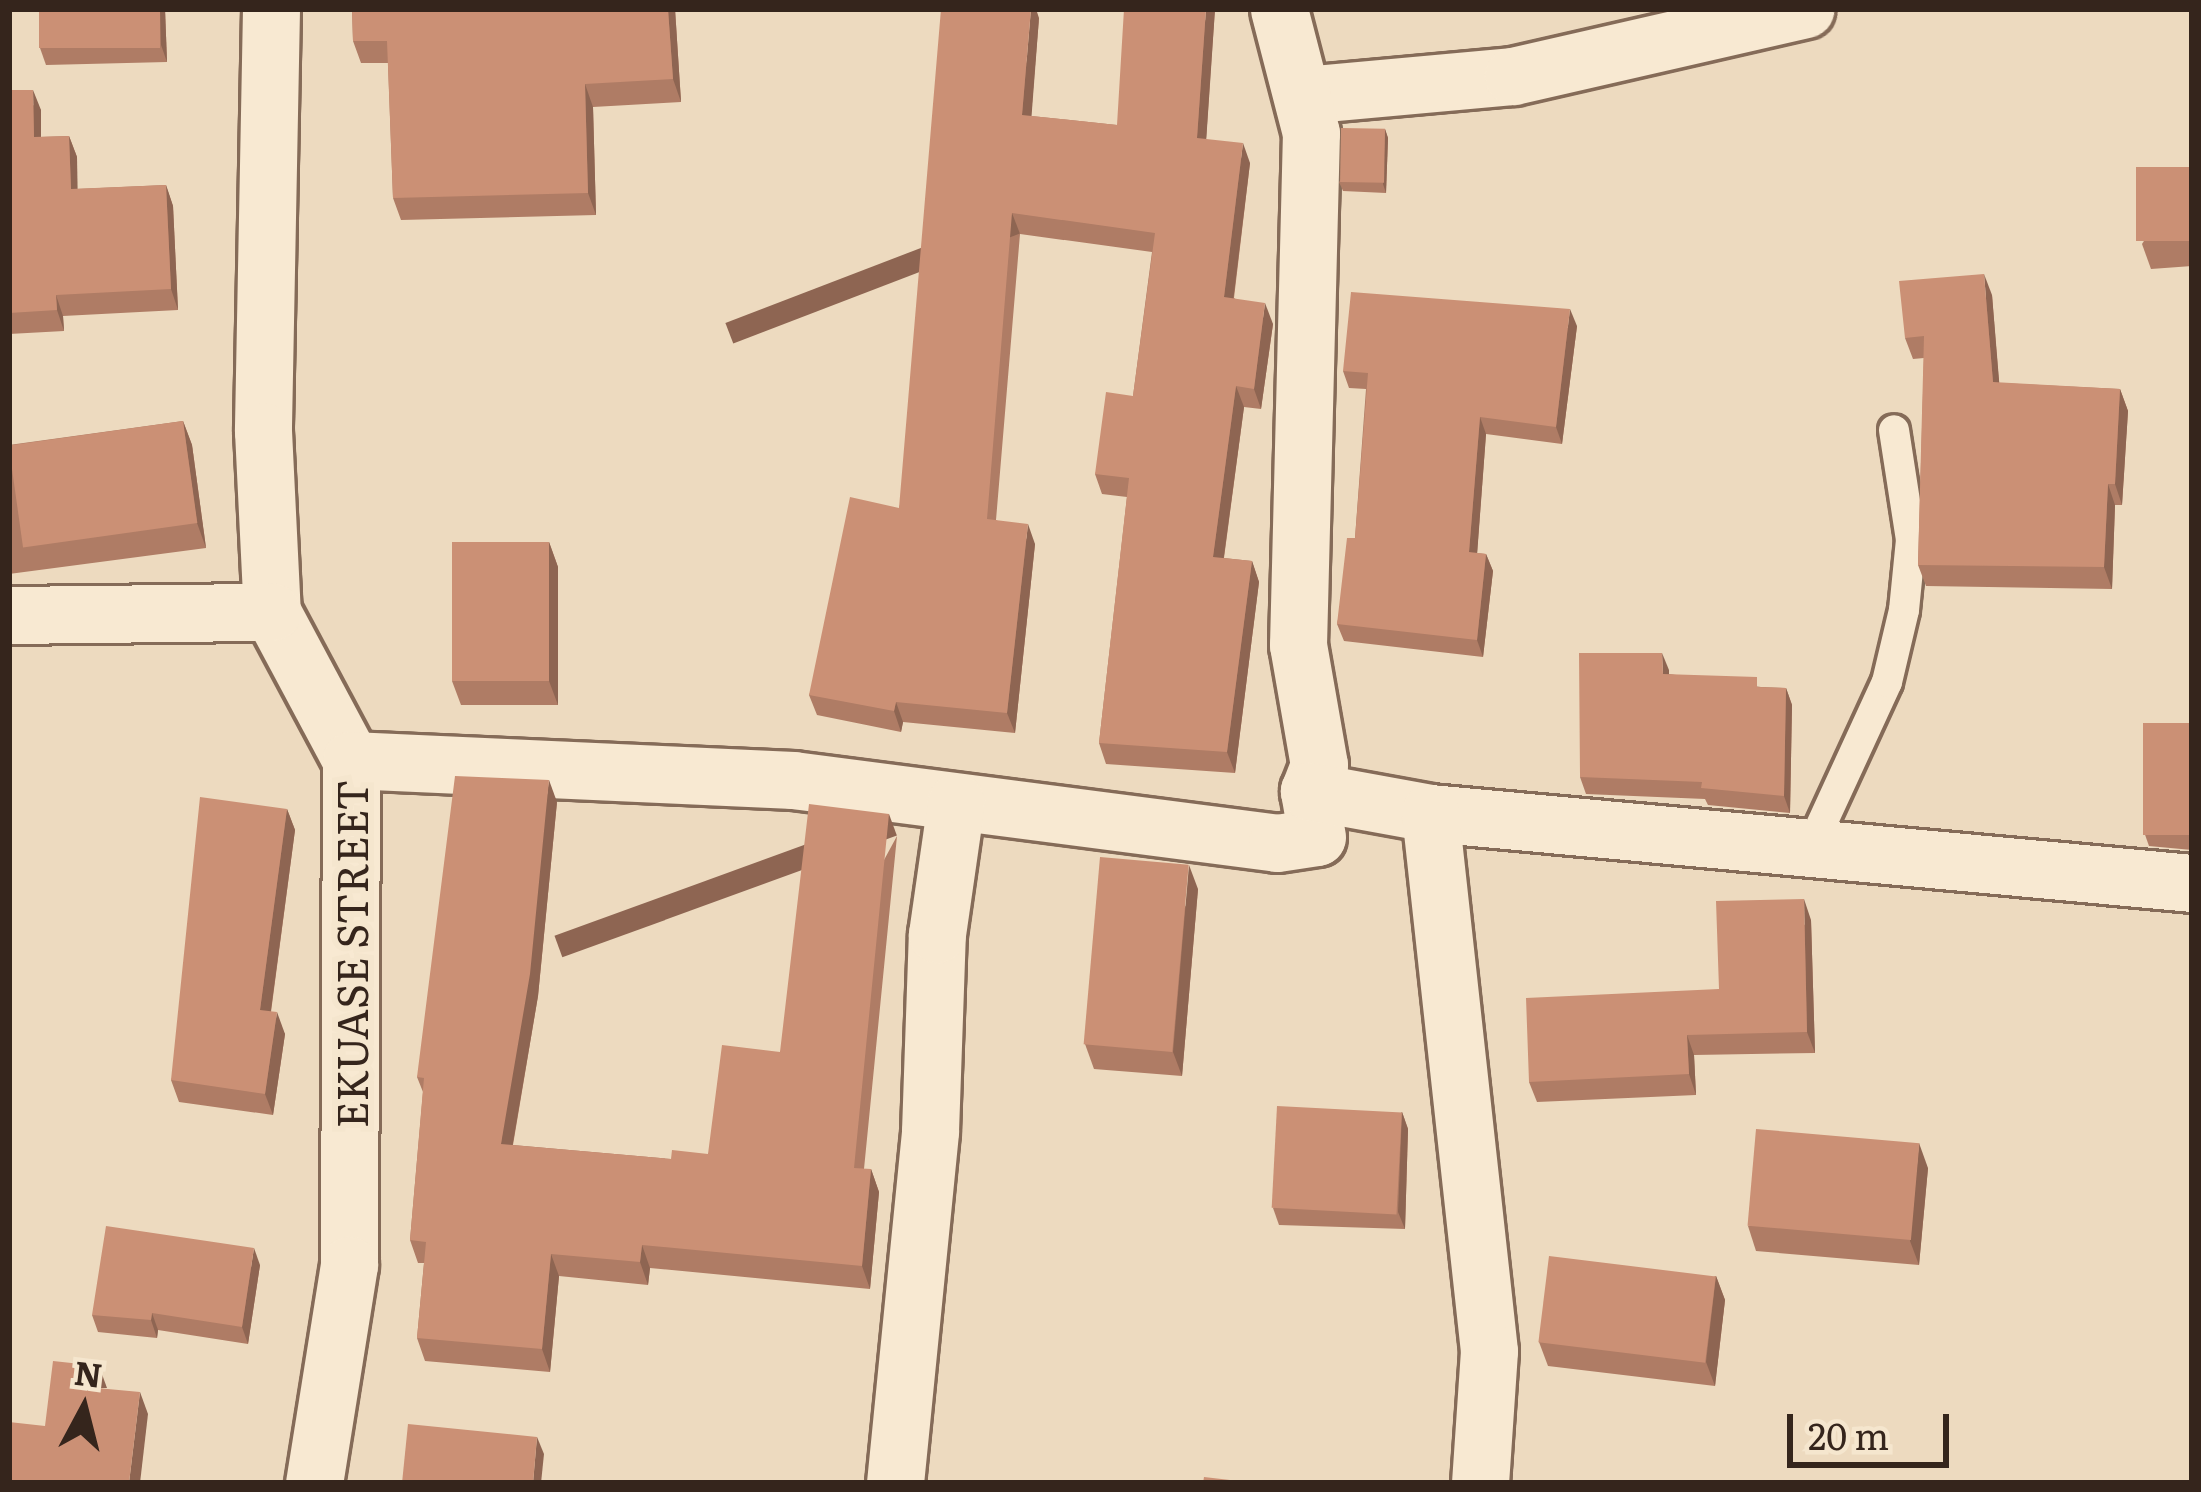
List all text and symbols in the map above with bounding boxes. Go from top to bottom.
street label: EKUASE STREET [325,780,375,1128]
text: N [72,1346,105,1398]
north arrow [24,1348,144,1468]
scale bar [1793,1390,1955,1464]
text: 20 m [1808,1408,1889,1461]

